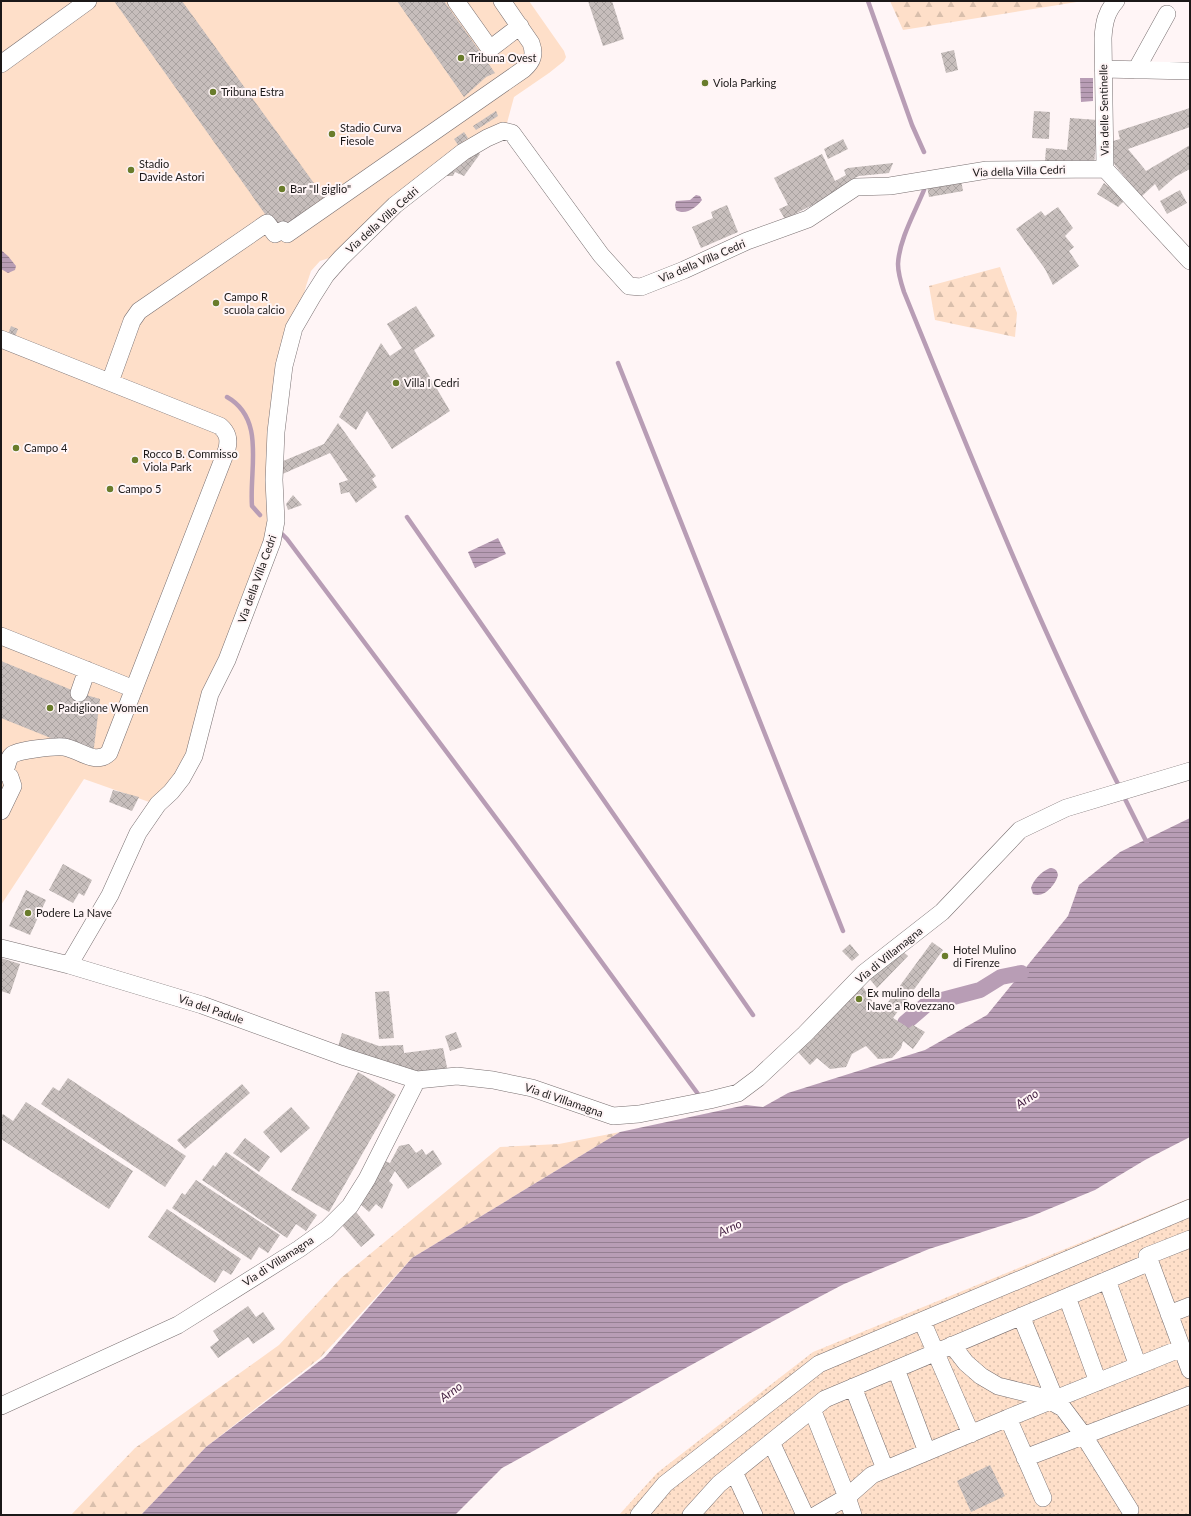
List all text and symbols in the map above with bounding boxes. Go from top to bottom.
place label: Tribuna Ovest [469,51,537,64]
marker: Tribuna Ovest [456,53,466,63]
street label: Via delle Sentinelle [1096,64,1111,156]
place label: Viola Parking [713,76,776,89]
marker: Viola Parking [700,78,710,88]
place label: Tribuna Estra [221,85,284,98]
marker: Tribuna Estra [208,87,218,97]
place label: Stadio Curva Fiesole [340,121,401,147]
marker: Stadio Curva Fiesole [327,129,337,139]
place label: Stadio Davide Astori [139,157,205,183]
street label: Via della Villa Cedri [972,162,1066,179]
marker: Stadio Davide Astori [126,165,136,175]
place label: Bar "Il giglio" [290,182,351,195]
marker: Bar "Il giglio" [277,184,287,194]
street label: Via della Villa Cedri [343,184,421,256]
street label: Via della Villa Cedri [657,236,747,285]
place label: Campo R scuola calcio [224,290,285,316]
marker: Campo R scuola calcio [211,298,221,308]
place label: Villa I Cedri [404,376,460,389]
marker: Villa I Cedri [391,378,401,388]
place label: Campo 4 [24,441,68,454]
marker: Campo 4 [11,443,21,453]
place label: Rocco B. Commisso Viola Park [143,447,238,473]
marker: Rocco B. Commisso Viola Park [130,455,140,465]
place label: Campo 5 [118,482,161,495]
marker: Campo 5 [105,484,115,494]
street label: Via della Villa Cedri [235,533,279,625]
place label: Padiglione Women [58,701,149,714]
marker: Padiglione Women [45,703,55,713]
place label: Podere La Nave [36,906,112,919]
marker: Podere La Nave [23,908,33,918]
street label: Via di Villamagna [853,924,925,986]
place label: Hotel Mulino di Firenze [953,943,1016,969]
marker: Hotel Mulino di Firenze [940,951,950,961]
place label: Ex mulino della Nave a Rovezzano [867,986,955,1012]
street label: Via del Padule [177,991,246,1026]
marker: Ex mulino della Nave a Rovezzano [854,994,864,1004]
street label: Via di Villamagna [523,1080,605,1119]
water label: Arno [1012,1086,1041,1112]
water label: Arno [715,1216,744,1240]
street label: Via di Villamagna [240,1233,316,1288]
water label: Arno [436,1378,465,1405]

